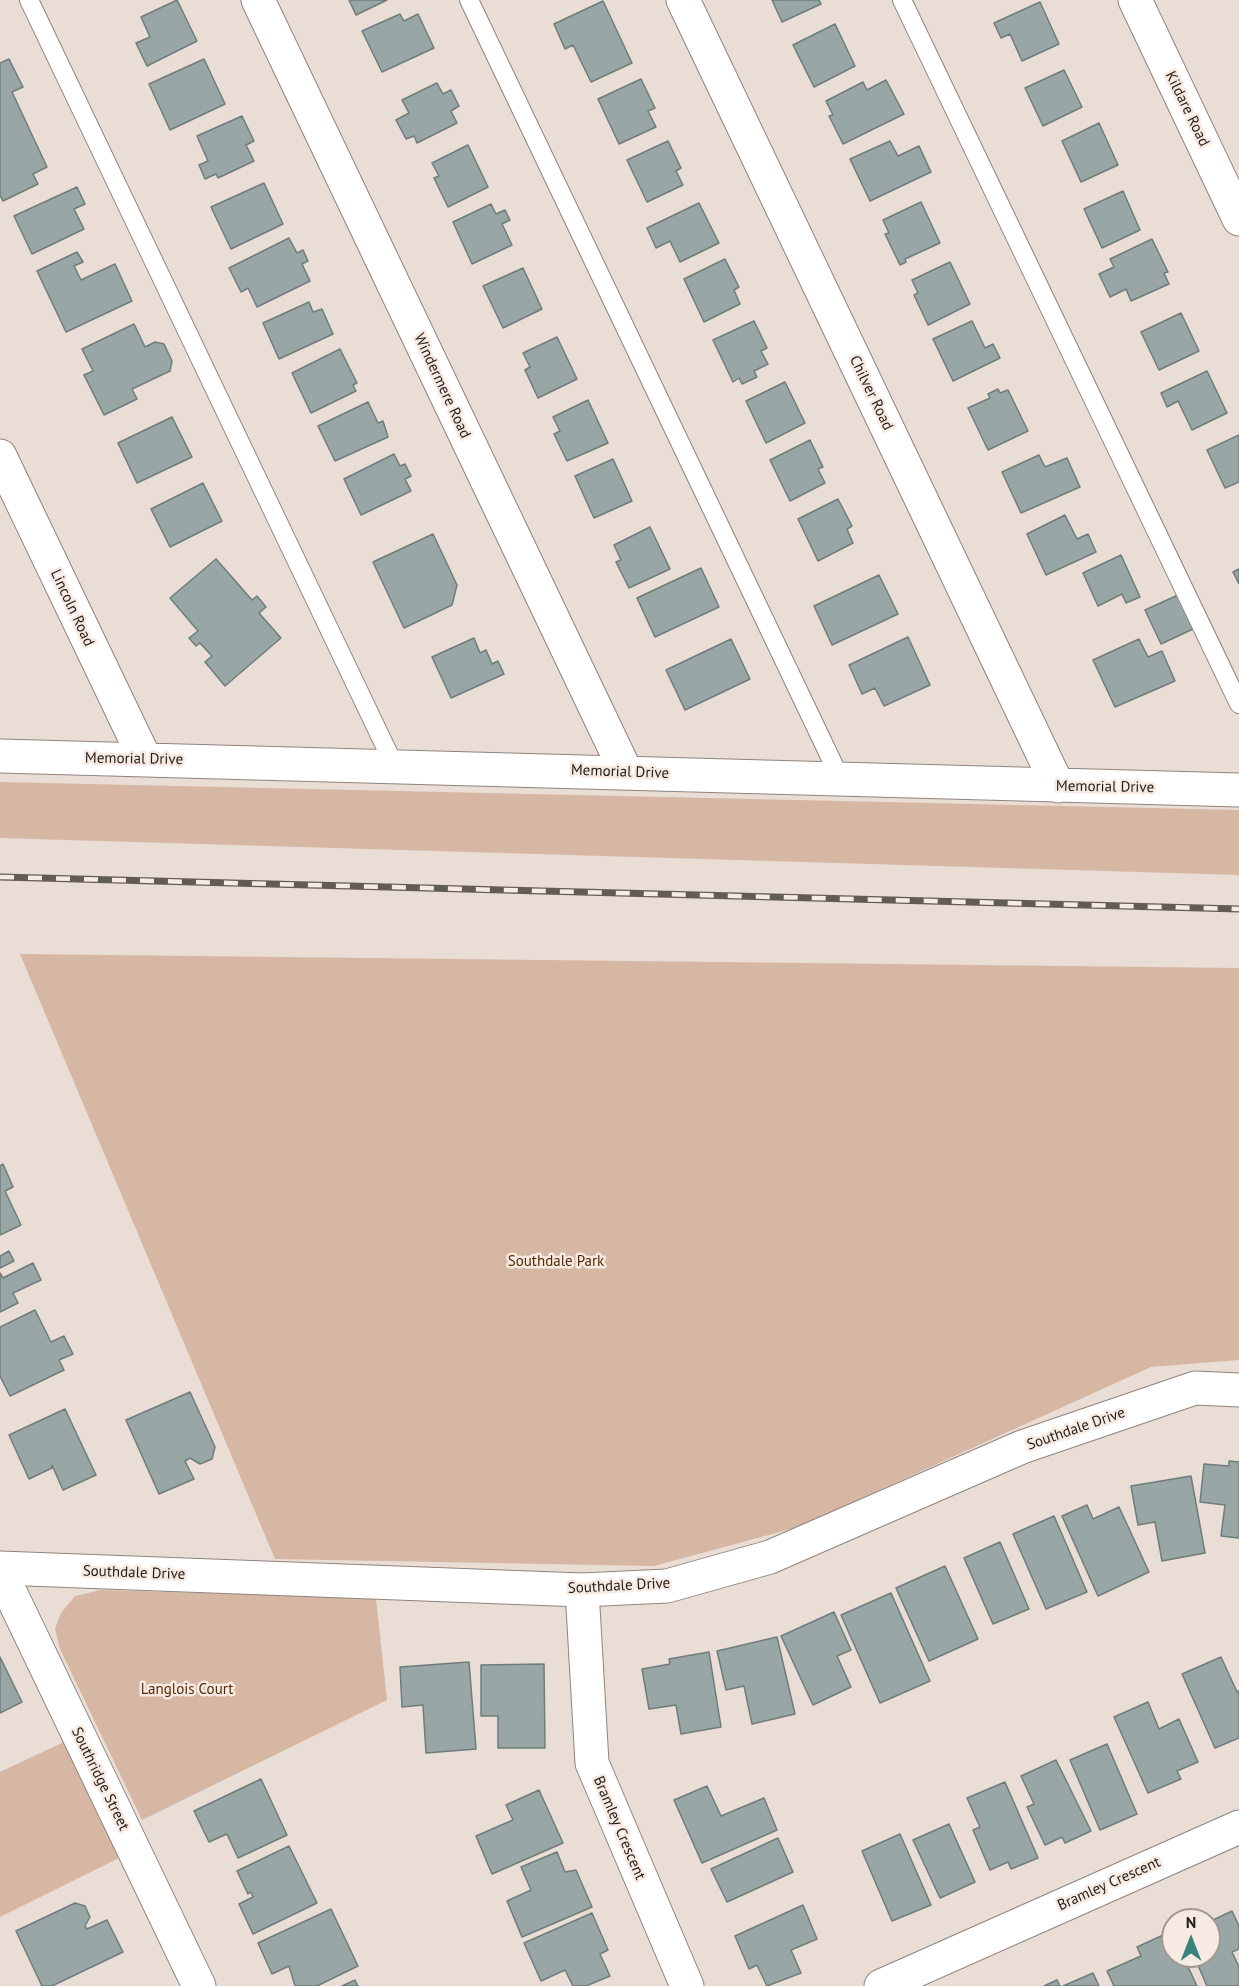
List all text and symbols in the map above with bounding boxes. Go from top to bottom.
street label: Kildare Road [1161,68,1213,150]
street label: Windermere Road [410,331,474,441]
street label: Chilver Road [845,353,897,433]
street label: Lincoln Road [46,567,98,649]
street label: Memorial Drive [85,749,183,769]
street label: Memorial Drive [571,761,669,783]
street label: Memorial Drive [1056,777,1154,797]
park label: Southdale Park [508,1253,604,1271]
street label: Southdale Drive [1025,1404,1127,1454]
street label: Southdale Drive [82,1562,186,1584]
street label: Southdale Drive [567,1574,671,1598]
park label: Langlois Court [141,1681,233,1699]
street label: Southridge Street [67,1724,133,1834]
street label: Bramley Crescent [589,1773,649,1883]
street label: Bramley Crescent [1055,1853,1163,1915]
north arrow [1161,1908,1221,1968]
text: N [1186,1912,1196,1932]

